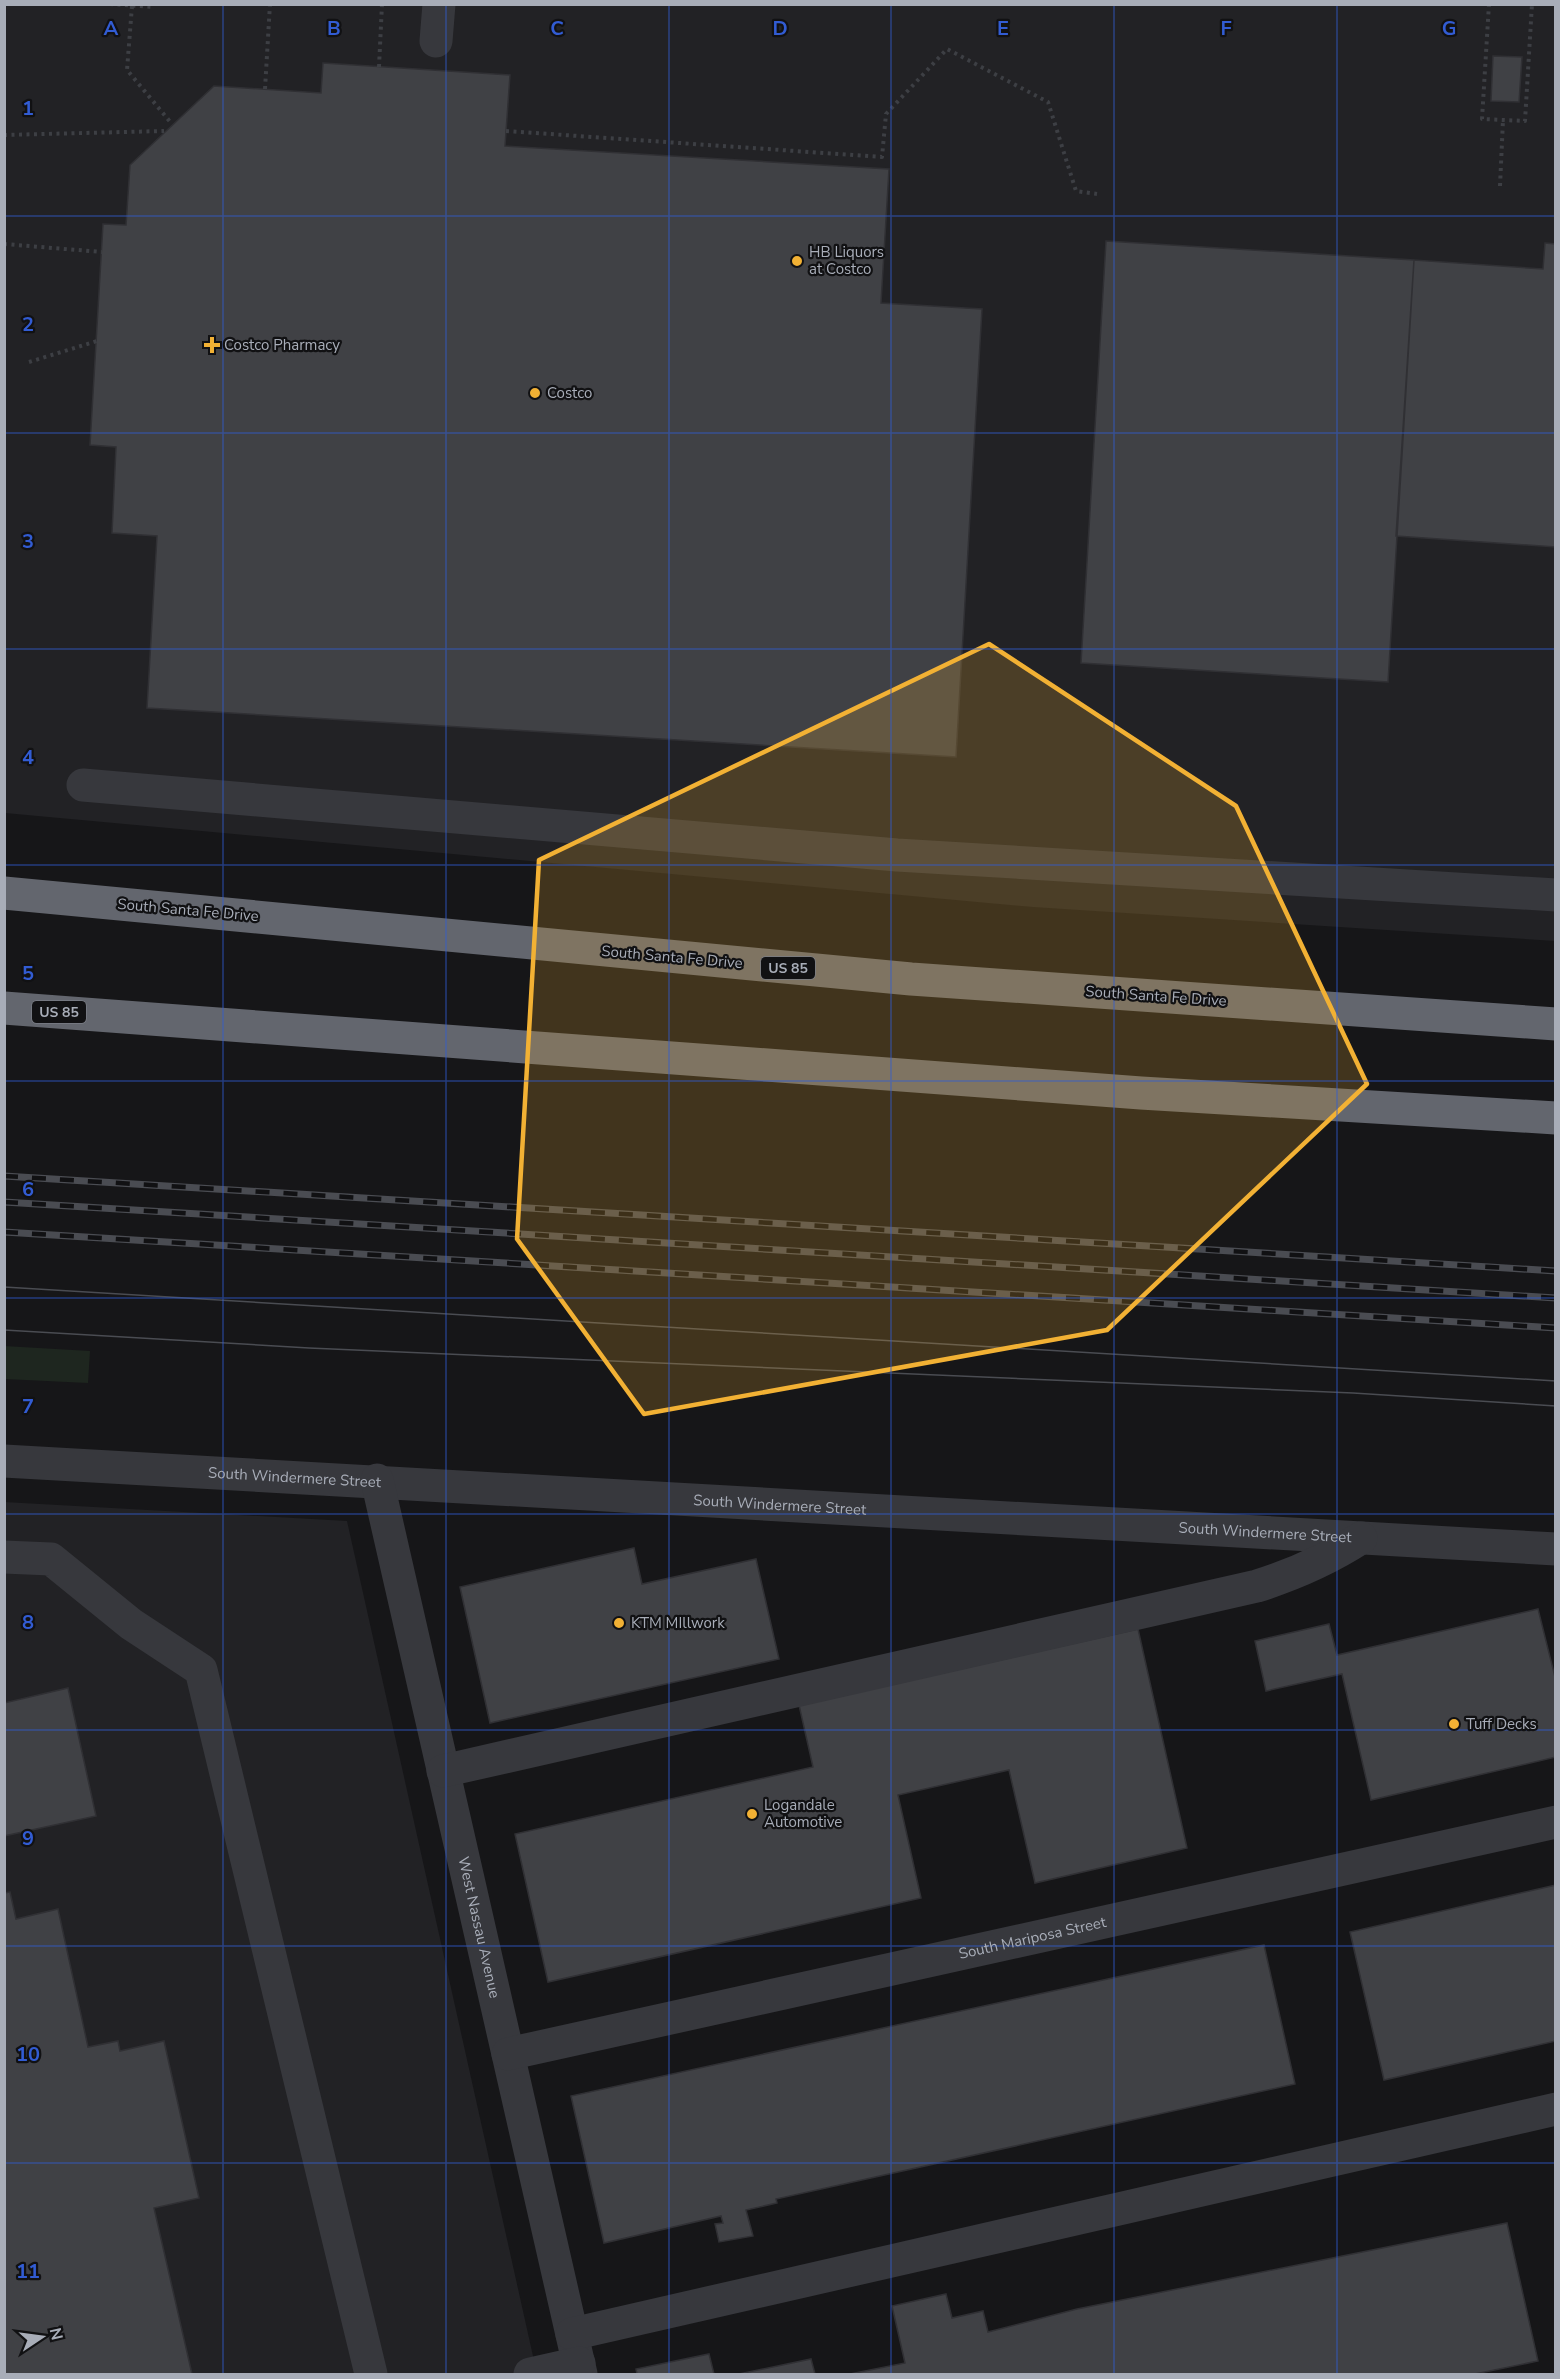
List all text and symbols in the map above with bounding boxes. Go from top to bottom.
text: A [104,15,119,42]
text: B [327,15,341,42]
text: C [550,15,564,42]
text: D [772,15,788,42]
text: E [997,15,1009,42]
text: F [1220,15,1232,42]
text: G [1442,15,1456,42]
text: 1 [22,95,34,122]
place label: HB Liquors at Costco [809,242,884,279]
marker: HB Liquors at Costco [790,254,804,268]
text: 2 [22,311,34,338]
place label: Costco Pharmacy [224,335,340,355]
marker: Costco Pharmacy [205,338,219,352]
place label: Costco [547,383,592,403]
marker: Costco [528,386,542,400]
text: 3 [22,528,34,555]
text: 4 [22,744,34,771]
street label: South Santa Fe Drive [117,894,259,926]
street label: South Santa Fe Drive [601,941,743,973]
road number: US 85 [761,957,815,979]
text: 5 [22,960,34,987]
street label: South Santa Fe Drive [1085,981,1227,1011]
road number: US 85 [32,1001,86,1023]
text: 6 [22,1176,34,1203]
text: 7 [22,1393,34,1420]
street label: South Windermere Street [207,1463,382,1492]
street label: South Windermere Street [693,1490,868,1520]
street label: South Windermere Street [1178,1518,1353,1547]
text: 8 [22,1609,34,1636]
place label: KTM MIllwork [631,1613,725,1633]
marker: KTM MIllwork [612,1616,626,1630]
place label: Tuff Decks [1466,1714,1537,1734]
marker: Tuff Decks [1447,1717,1461,1731]
place label: Logandale Automotive [764,1795,842,1832]
marker: Logandale Automotive [745,1807,759,1821]
text: 9 [22,1825,34,1852]
street label: West Nassau Avenue [453,1855,505,2000]
street label: South Mariposa Street [957,1912,1109,1964]
text: 10 [16,2041,40,2068]
text: 11 [16,2258,40,2285]
north arrow [12,2307,72,2367]
text: N [44,2326,68,2342]

